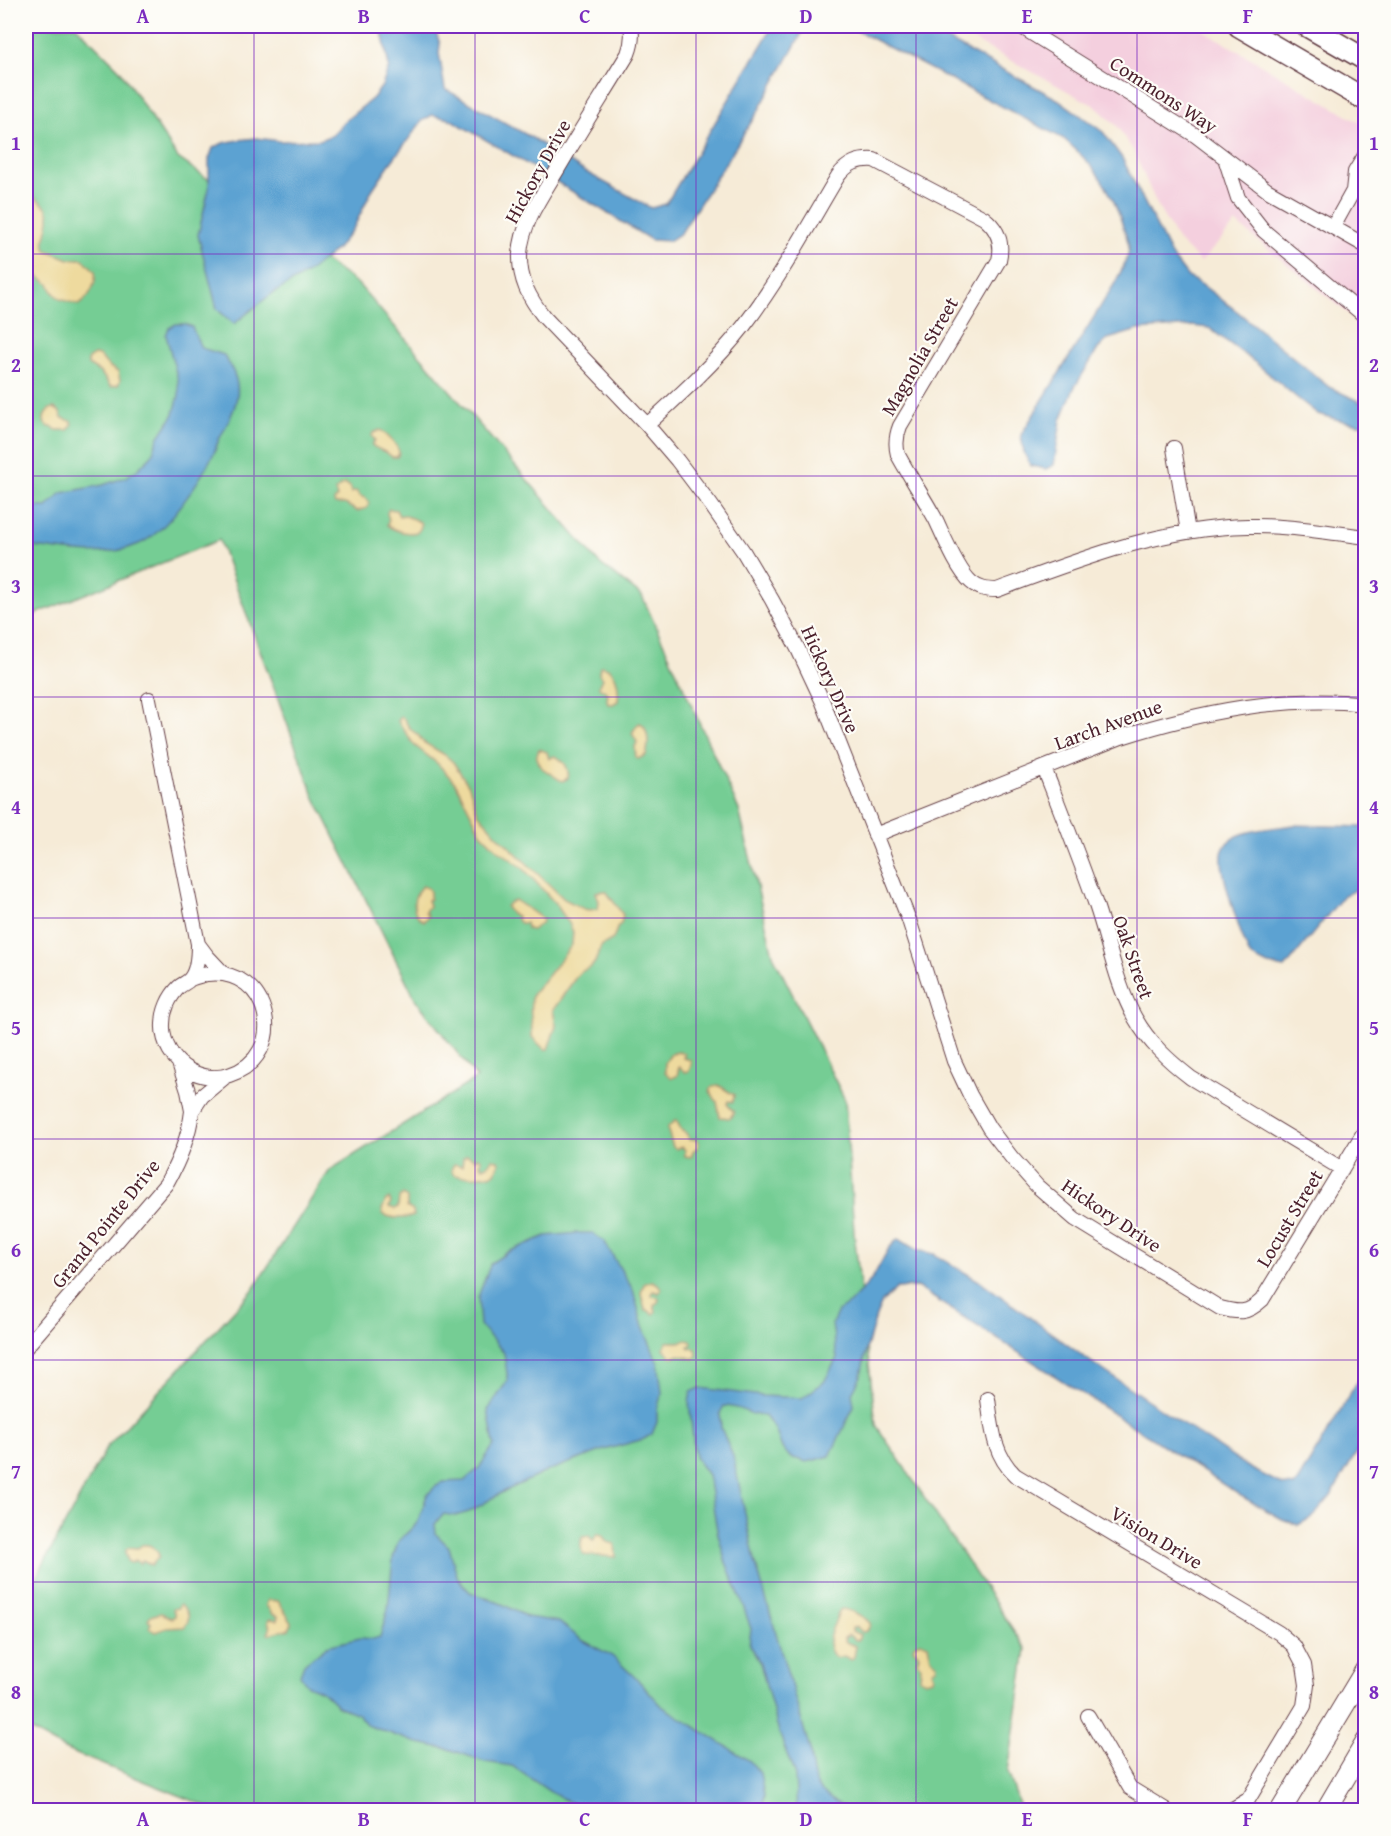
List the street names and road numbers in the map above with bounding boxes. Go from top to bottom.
street label: Commons Way [1104,48,1224,140]
street label: Hickory Drive [496,114,578,228]
street label: Magnolia Street [873,291,965,421]
street label: Hickory Drive [794,621,868,737]
street label: Larch Avenue [1050,691,1166,757]
street label: Oak Street [1106,911,1162,1003]
street label: Grand Pointe Drive [44,1152,166,1294]
street label: Locust Street [1248,1164,1330,1272]
street label: Hickory Drive [1056,1171,1168,1259]
street label: Vision Drive [1105,1498,1209,1576]

